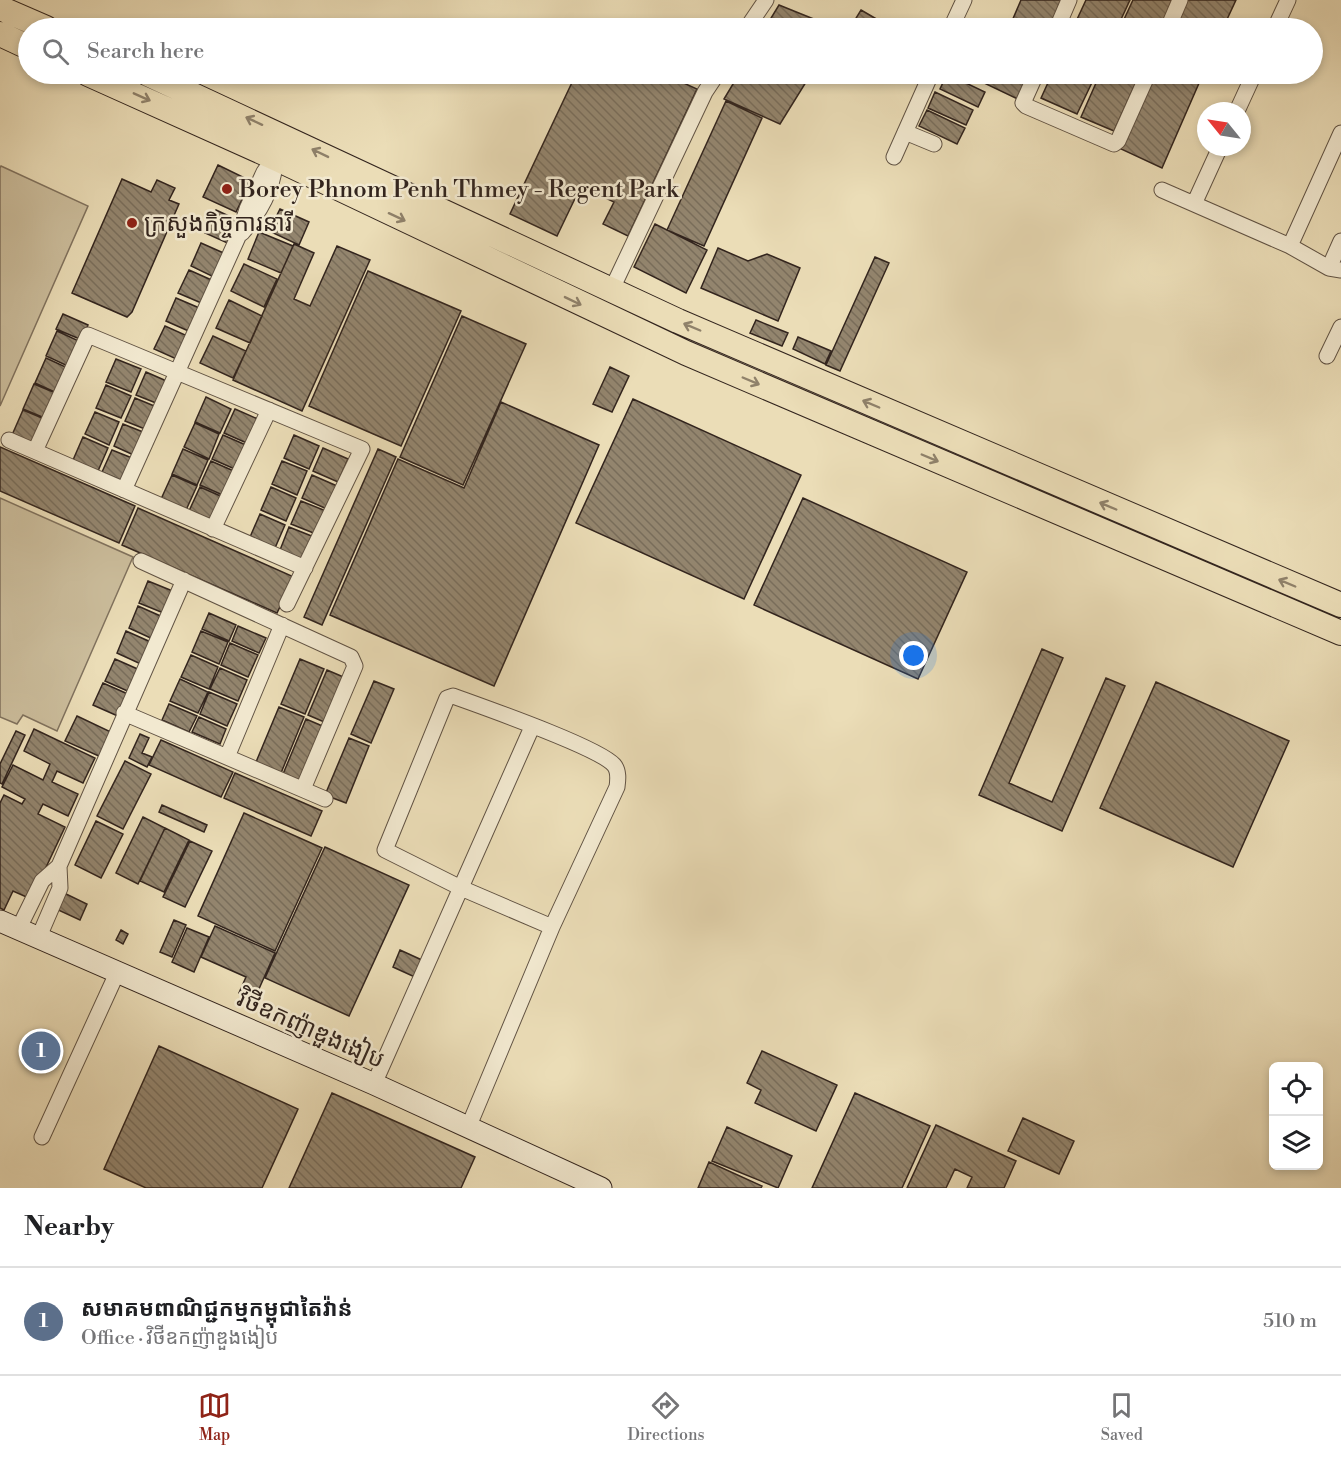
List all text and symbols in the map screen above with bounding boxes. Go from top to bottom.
search box [18,18,1323,84]
icon: search [39,35,72,68]
text: Search here [87,38,204,65]
one-way arrow [132,92,150,104]
north arrow [1197,102,1251,156]
one-way arrow [245,115,263,127]
one-way arrow [311,146,329,158]
place label: Borey Phnom Penh Thmey - Regent Park [238,175,680,205]
marker: Borey Phnom Penh Thmey - Regent Park [220,182,234,196]
place label: ក្រសួងកិច្ចការនារី [144,209,294,239]
one-way arrow [388,211,406,223]
marker: ក្រសួងកិច្ចការនារី [125,216,139,230]
one-way arrow [564,295,582,307]
one-way arrow [683,321,701,332]
one-way arrow [741,376,760,387]
one-way arrow [862,398,880,409]
one-way arrow [920,453,939,464]
one-way arrow [1099,500,1117,511]
one-way arrow [1278,577,1297,588]
your location [899,641,928,670]
street label: វិថីឧកញ៉ាឌួងងៀប [232,982,390,1076]
pin: 1 [22,1028,60,1074]
map controls [1269,1062,1323,1170]
button: locate [1269,1062,1323,1116]
button: layers [1269,1116,1323,1170]
text: Nearby [24,1211,114,1243]
text: សមាគមពាណិជ្ជកម្មកម្ពុជាតៃវ៉ាន់ [81,1296,352,1323]
text: 1 [39,1309,48,1334]
text: 510 m [1263,1309,1317,1334]
text: Office · វិថីឧកញ៉ាឌួងងៀប [81,1326,278,1351]
tab: Map [198,1389,231,1445]
tab: Directions [627,1389,705,1445]
tab: Saved [1101,1389,1143,1445]

